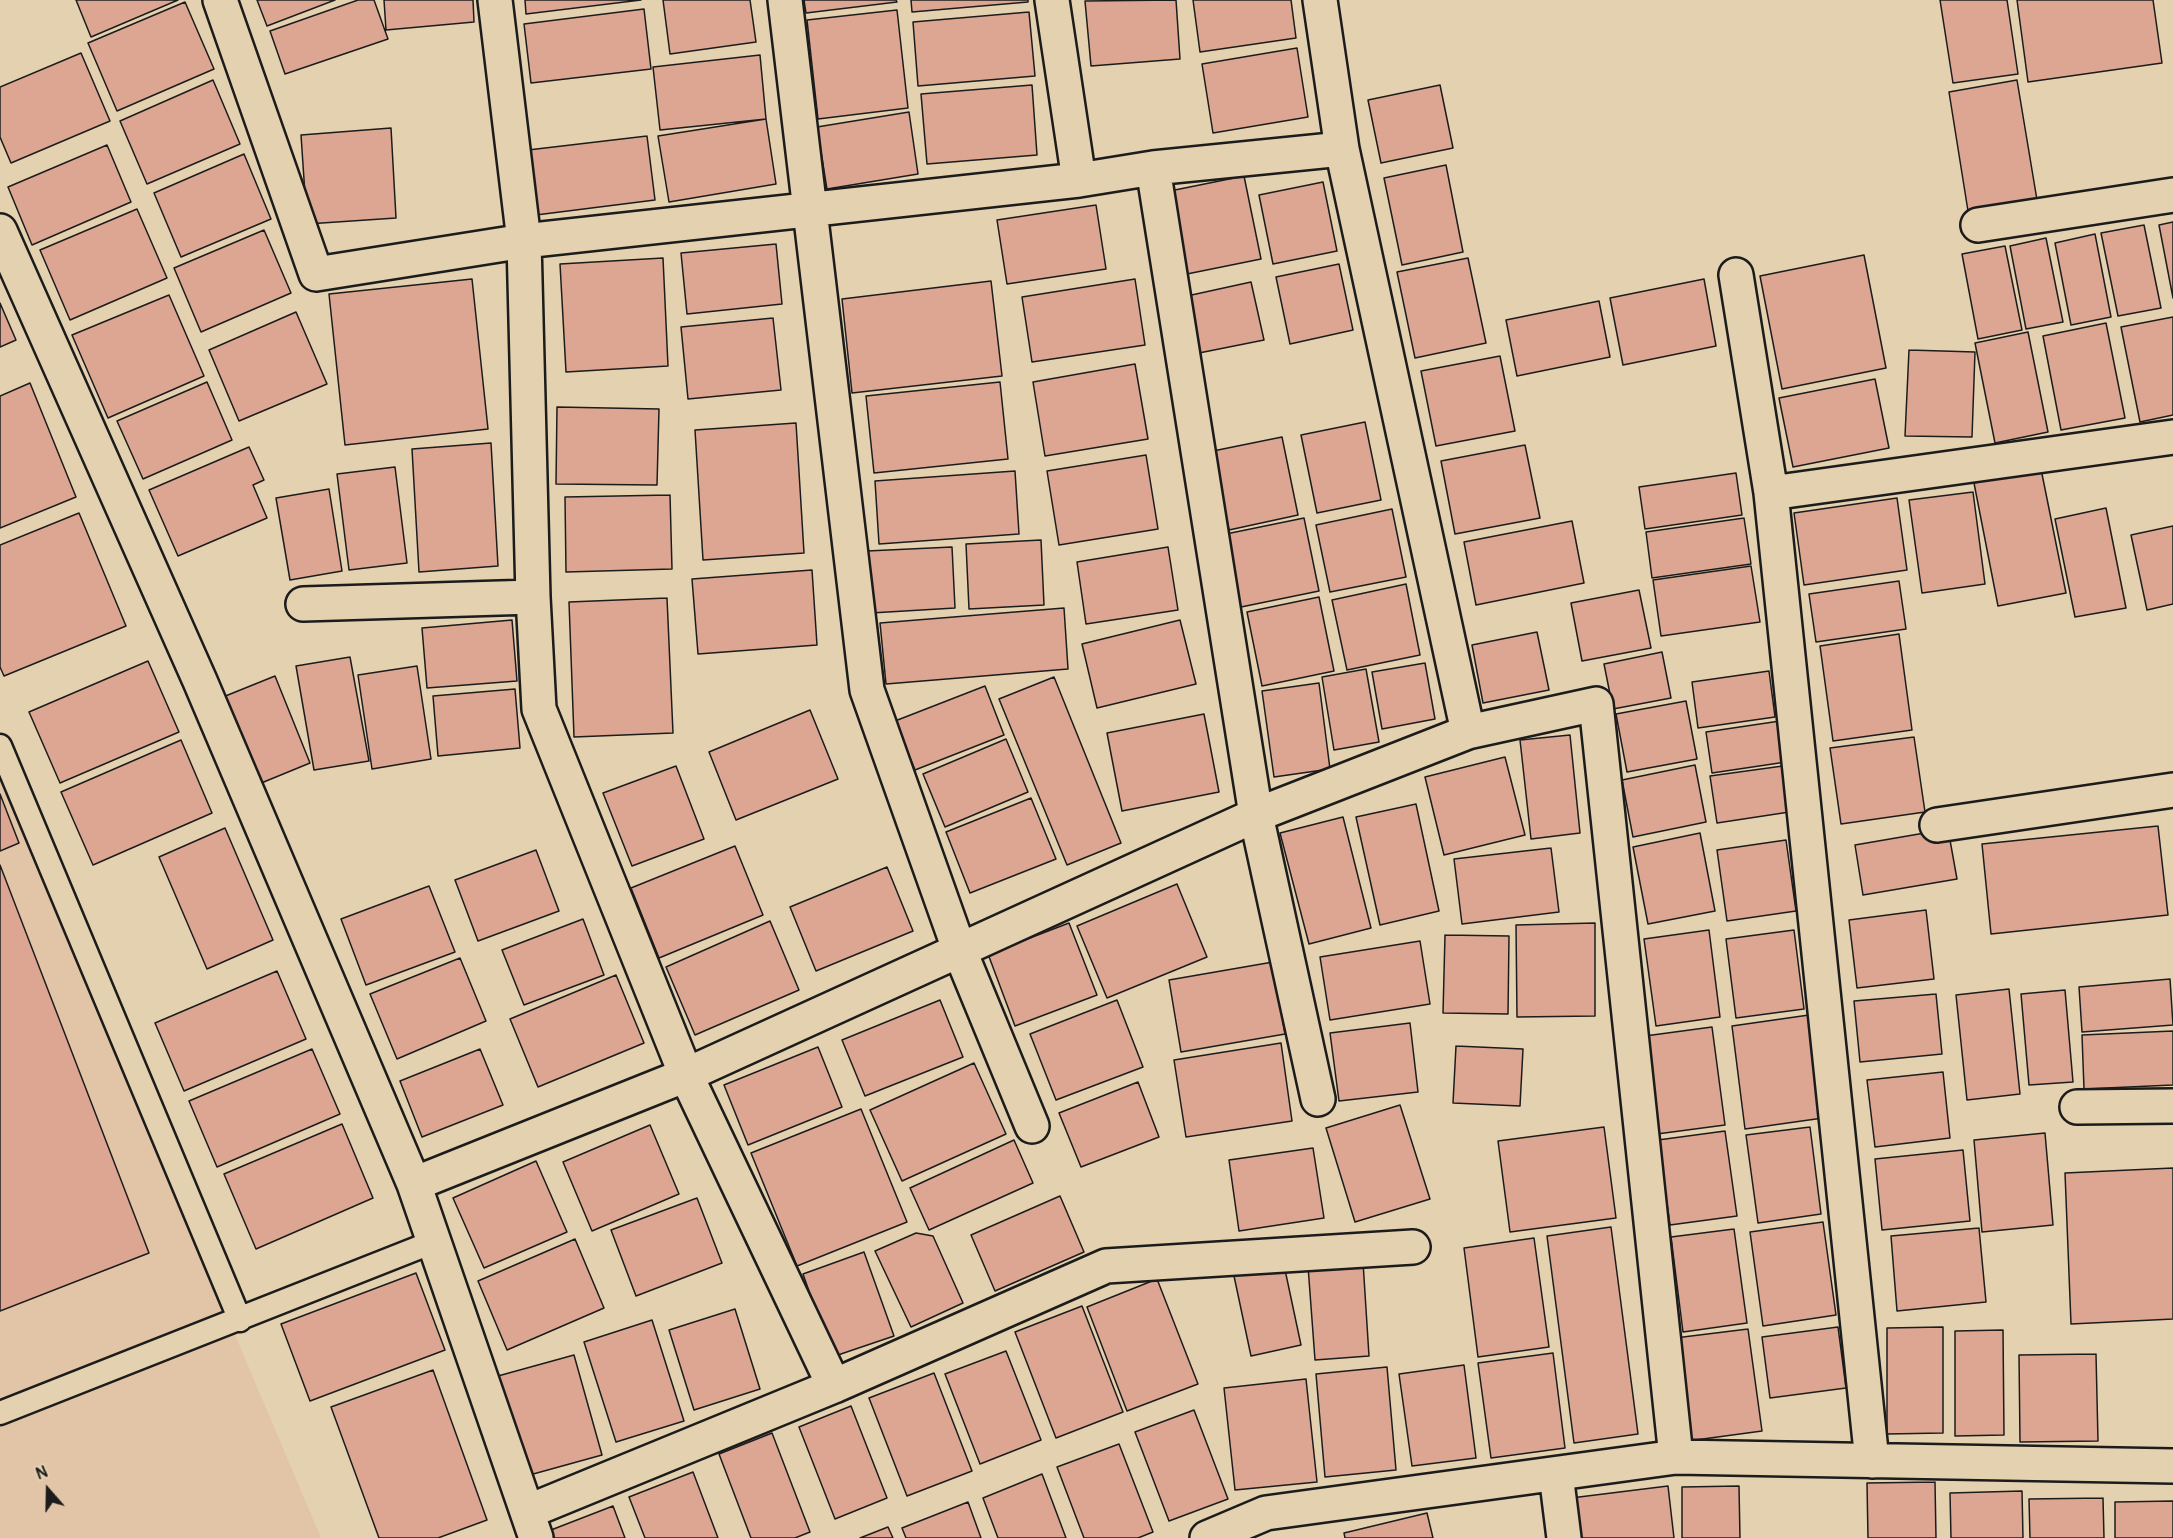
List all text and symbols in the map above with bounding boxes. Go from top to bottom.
north arrow [18,1460,78,1520]
text: N [33,1462,50,1484]

